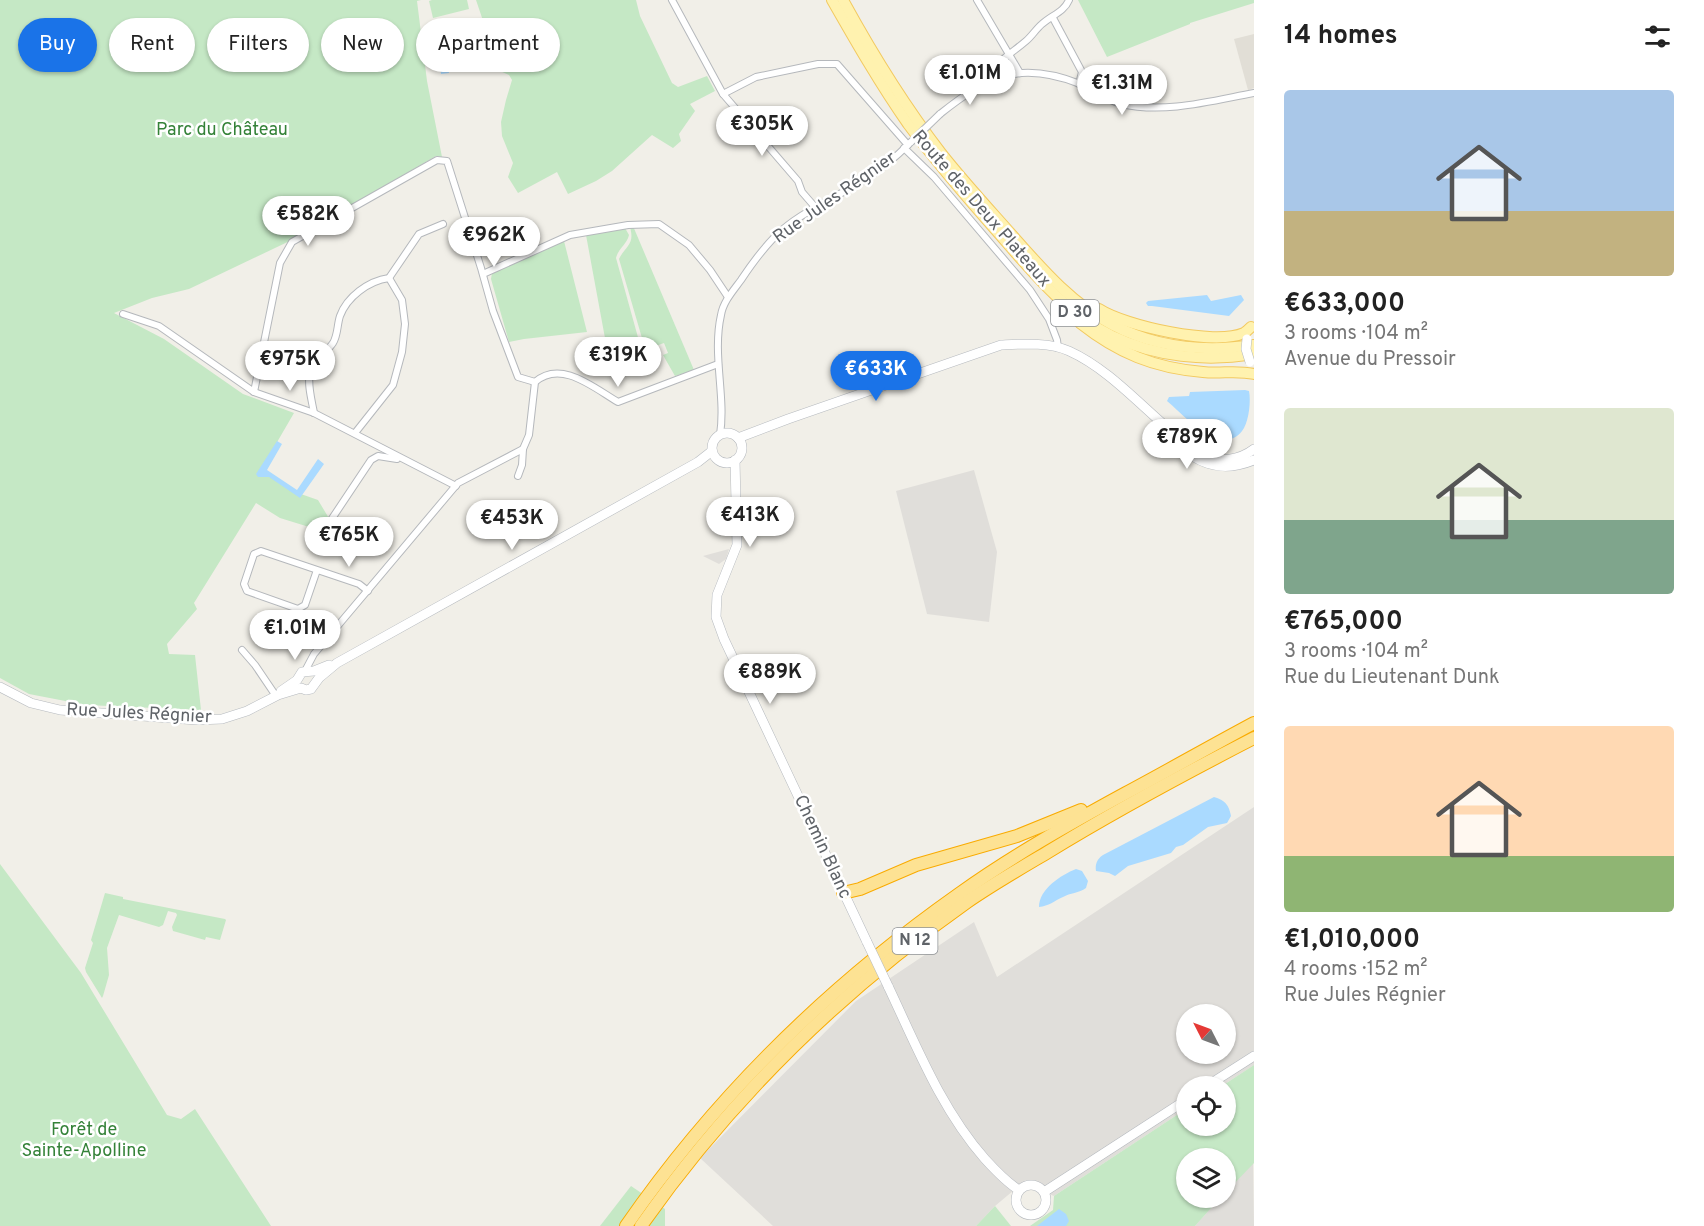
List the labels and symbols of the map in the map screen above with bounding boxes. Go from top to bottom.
pin: €1.01M [921,55,1019,106]
pin: €1.31M [1073,65,1171,116]
pin: €305K [720,106,804,157]
park label: Parc du Château [156,119,288,142]
street label: Route des Deux Plateaux [907,126,1055,292]
street label: Rue Jules Régnier [769,147,901,249]
pin: €582K [266,196,350,247]
pin: €962K [452,217,536,268]
road number: D 30 [1051,300,1099,326]
pin: €319K [576,337,660,388]
pin: €975K [248,341,332,392]
pin: €633K [834,351,918,402]
pin: €789K [1145,419,1229,470]
pin: €413K [708,497,792,548]
pin: €453K [470,500,554,551]
pin: €765K [307,517,391,568]
pin: €1.01M [246,610,344,661]
pin: €889K [728,654,812,705]
street label: Rue Jules Régnier [66,699,212,729]
street label: Chemin Blanc [788,792,856,902]
road number: N 12 [892,928,938,954]
north arrow [1176,1004,1236,1064]
park label: Forêt de Sainte-Apolline [22,1119,146,1163]

